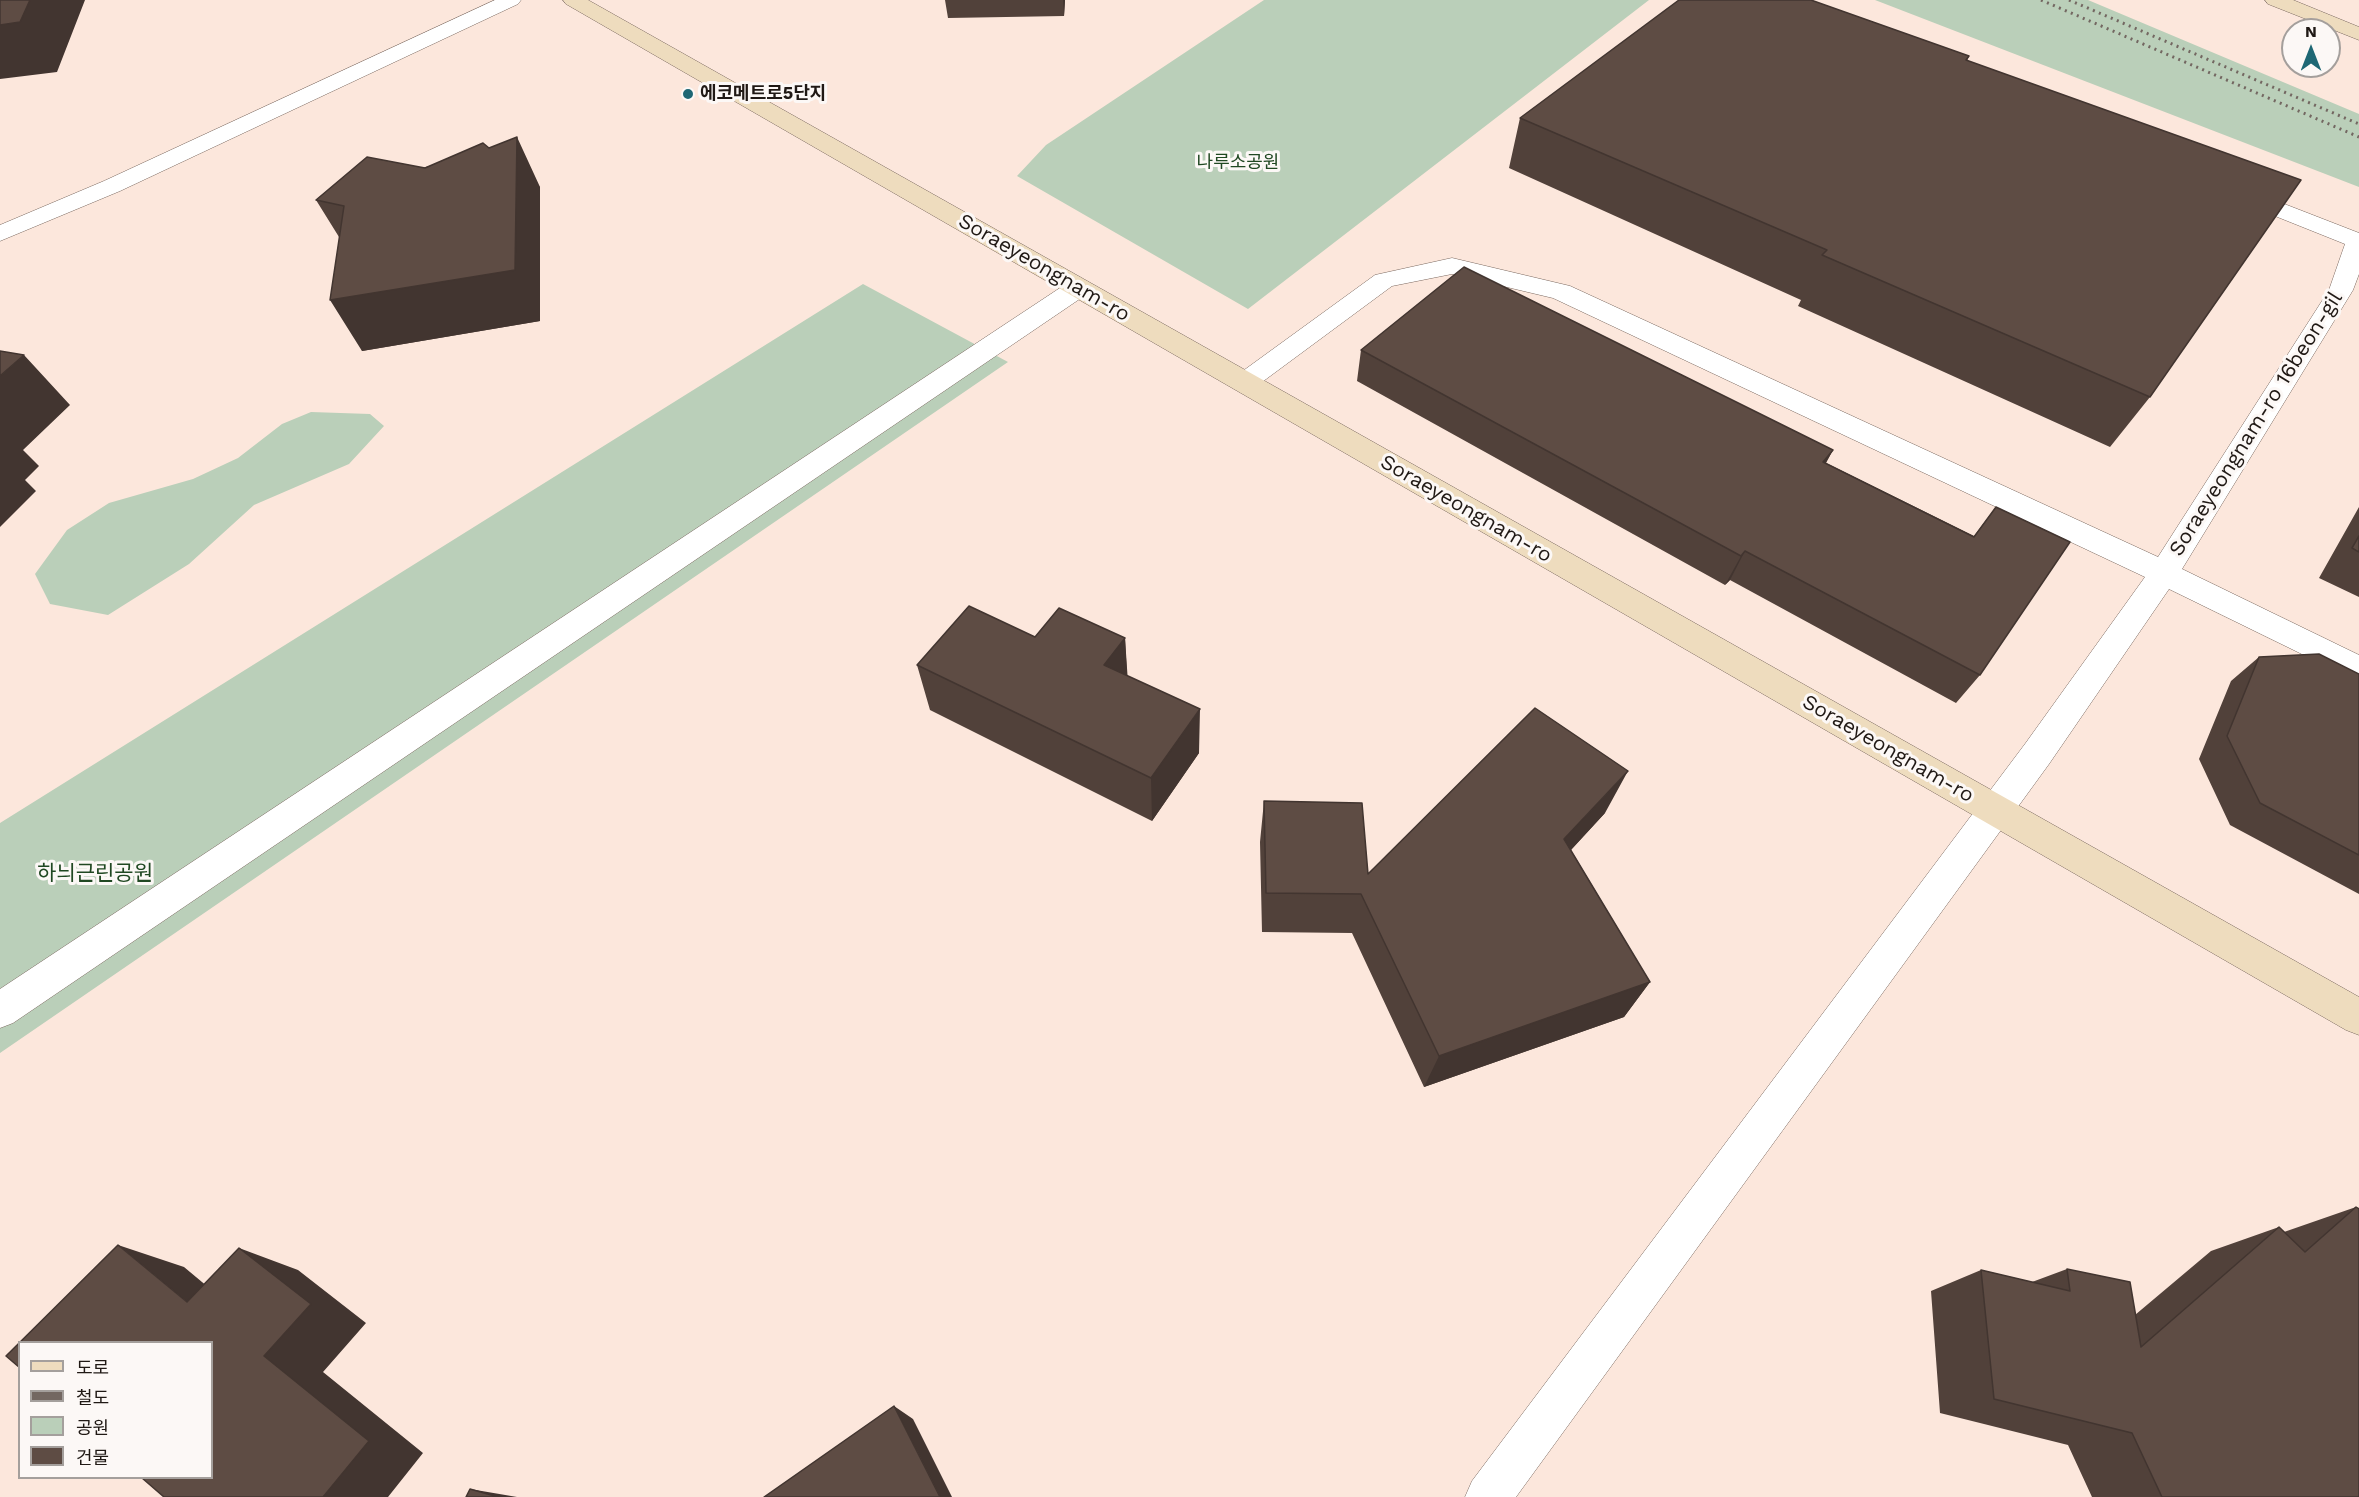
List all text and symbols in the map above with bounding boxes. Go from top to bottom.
north arrow [2281,18,2341,78]
text: N [2305,22,2317,41]
place label: 에코메트로5단지 [700,83,826,105]
marker: 에코메트로5단지 [681,87,695,101]
park label: 나루소공원 [1197,152,1279,174]
street label: Soraeyeongnam-ro [954,209,1134,327]
street label: Soraeyeongnam-ro 16beon-gil [2164,287,2348,561]
street label: Soraeyeongnam-ro [1376,450,1556,568]
street label: Soraeyeongnam-ro [1798,690,1978,808]
park label: 하늬근린공원 [37,861,153,887]
legend [18,1341,213,1479]
text: 도로 [76,1357,109,1378]
text: 철도 [76,1387,109,1408]
text: 공원 [76,1417,109,1438]
text: 건물 [76,1447,109,1468]

